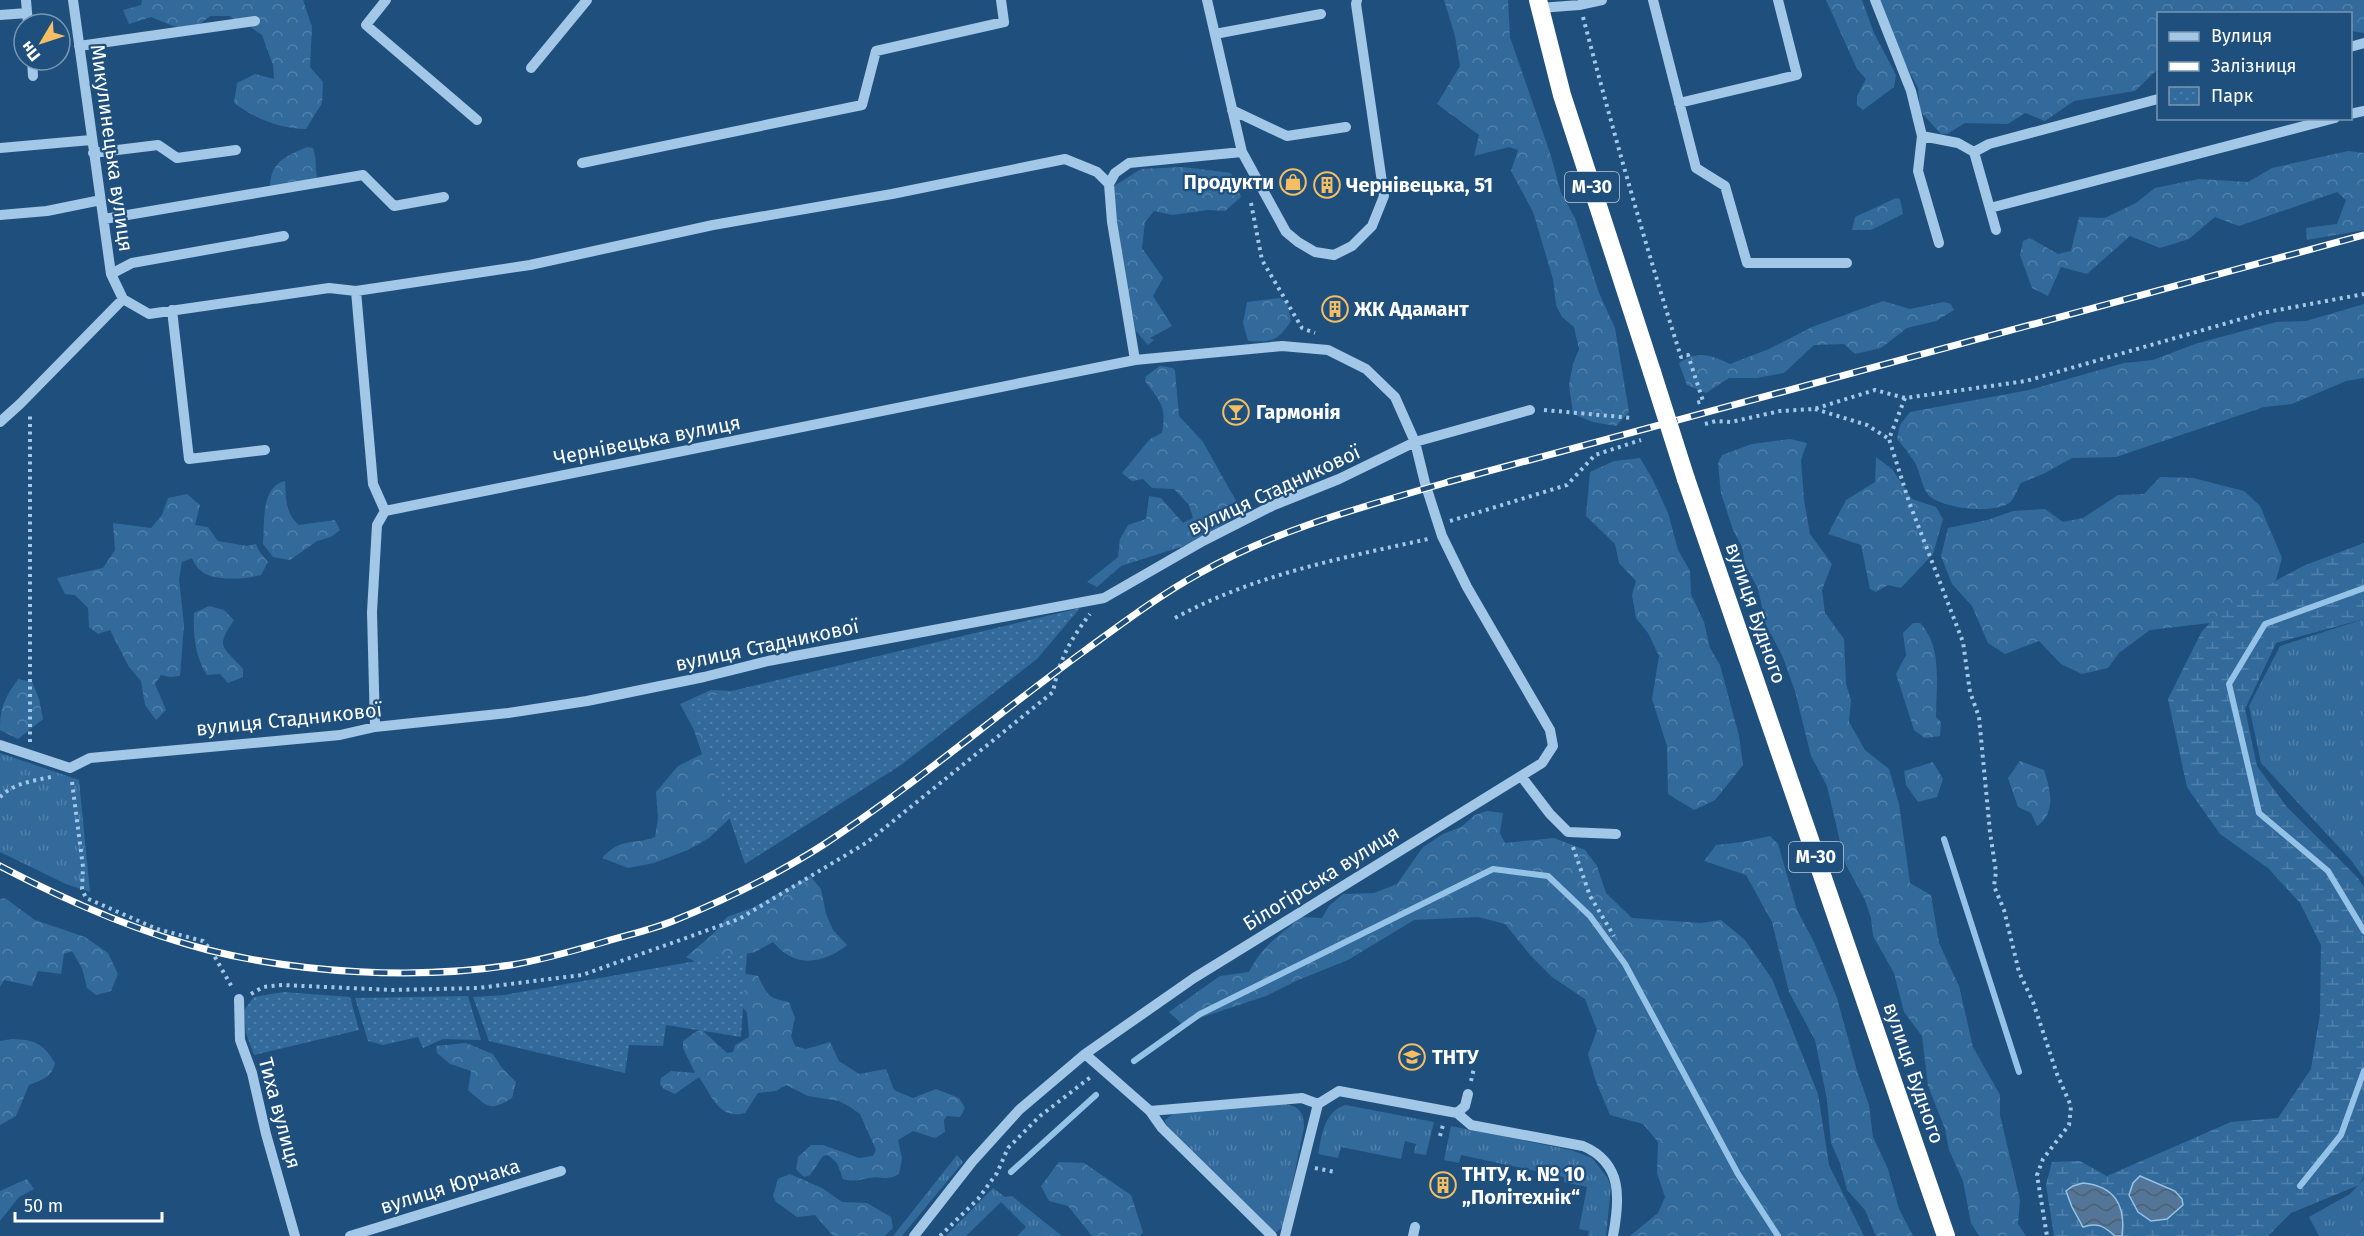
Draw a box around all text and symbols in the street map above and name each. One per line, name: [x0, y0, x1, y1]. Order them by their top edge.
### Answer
north arrow: [12, 12, 72, 72]
legend: [2157, 12, 2352, 120]
text: Вулиця: [2211, 25, 2272, 47]
text: Пн: [17, 37, 44, 65]
street label: Микулинецька вулиця: [86, 43, 138, 253]
text: Залізниця: [2211, 55, 2297, 77]
text: Парк: [2211, 85, 2254, 107]
shop icon: Продукти: [1278, 167, 1308, 197]
place label: Продукти: [1184, 170, 1274, 194]
building icon: Чернівецька, 51: [1312, 170, 1342, 200]
road number: М-30: [1565, 172, 1619, 202]
place label: Чернівецька, 51: [1346, 173, 1493, 197]
building icon: ЖК Адамант: [1320, 294, 1350, 324]
place label: ЖК Адамант: [1353, 297, 1469, 321]
bar icon: Гармонія: [1221, 397, 1251, 427]
place label: Гармонія: [1256, 400, 1341, 424]
street label: Чернівецька вулиця: [552, 410, 742, 470]
street label: вулиця Стадникової: [1184, 439, 1365, 540]
street label: вулиця Будного: [1721, 539, 1791, 687]
street label: вулиця Стадникової: [673, 614, 862, 676]
street label: вулиця Стадникової: [195, 697, 385, 741]
street label: Білогірська вулиця: [1239, 820, 1403, 936]
road number: М-30: [1789, 842, 1843, 872]
street label: вулиця Будного: [1879, 999, 1949, 1147]
school or university icon: ТНТУ: [1397, 1042, 1427, 1072]
place label: ТНТУ: [1432, 1045, 1479, 1069]
street label: Тиха вулиця: [254, 1055, 306, 1171]
street label: вулиця Юрчака: [377, 1153, 523, 1219]
place label: ТНТУ, к. № 10 „Політехнік“: [1462, 1162, 1585, 1209]
building icon: ТНТУ, к. № 10 „Політехнік“: [1428, 1170, 1458, 1200]
scale bar: [15, 1185, 162, 1223]
text: 50 m: [24, 1195, 63, 1217]

